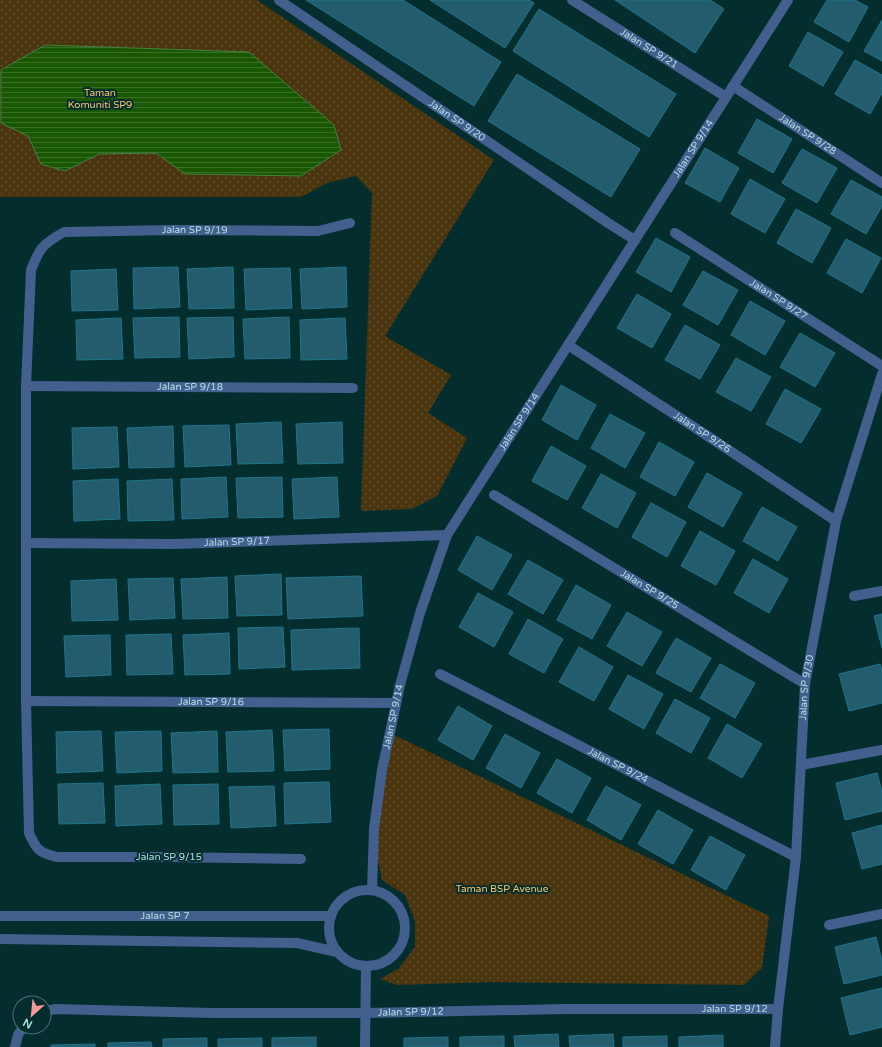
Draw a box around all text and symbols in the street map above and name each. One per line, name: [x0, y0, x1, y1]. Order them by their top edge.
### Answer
street label: Jalan SP 9/21: [618, 26, 680, 71]
park label: Taman Komuniti SP9: [68, 87, 132, 111]
street label: Jalan SP 9/20: [426, 97, 488, 144]
street label: Jalan SP 9/28: [777, 112, 838, 158]
street label: Jalan SP 9/14: [671, 118, 716, 180]
street label: Jalan SP 9/19: [162, 224, 228, 236]
street label: Jalan SP 9/27: [748, 277, 809, 322]
street label: Jalan SP 9/18: [157, 381, 223, 393]
street label: Jalan SP 9/14: [496, 391, 542, 453]
street label: Jalan SP 9/26: [671, 409, 733, 456]
street label: Jalan SP 9/17: [204, 535, 270, 549]
street label: Jalan SP 9/25: [618, 567, 681, 612]
street label: Jalan SP 9/30: [797, 654, 816, 721]
street label: Jalan SP 9/14: [381, 683, 406, 750]
street label: Jalan SP 9/16: [178, 696, 244, 708]
street label: Jalan SP 9/24: [586, 745, 650, 786]
street label: Jalan SP 9/15: [136, 851, 202, 863]
park label: Taman BSP Avenue: [456, 883, 549, 895]
street label: Jalan SP 7: [141, 910, 189, 922]
north arrow: [12, 995, 52, 1035]
street label: Jalan SP 9/12: [702, 1003, 768, 1015]
street label: Jalan SP 9/12: [378, 1005, 444, 1019]
text: N: [21, 1016, 35, 1031]

